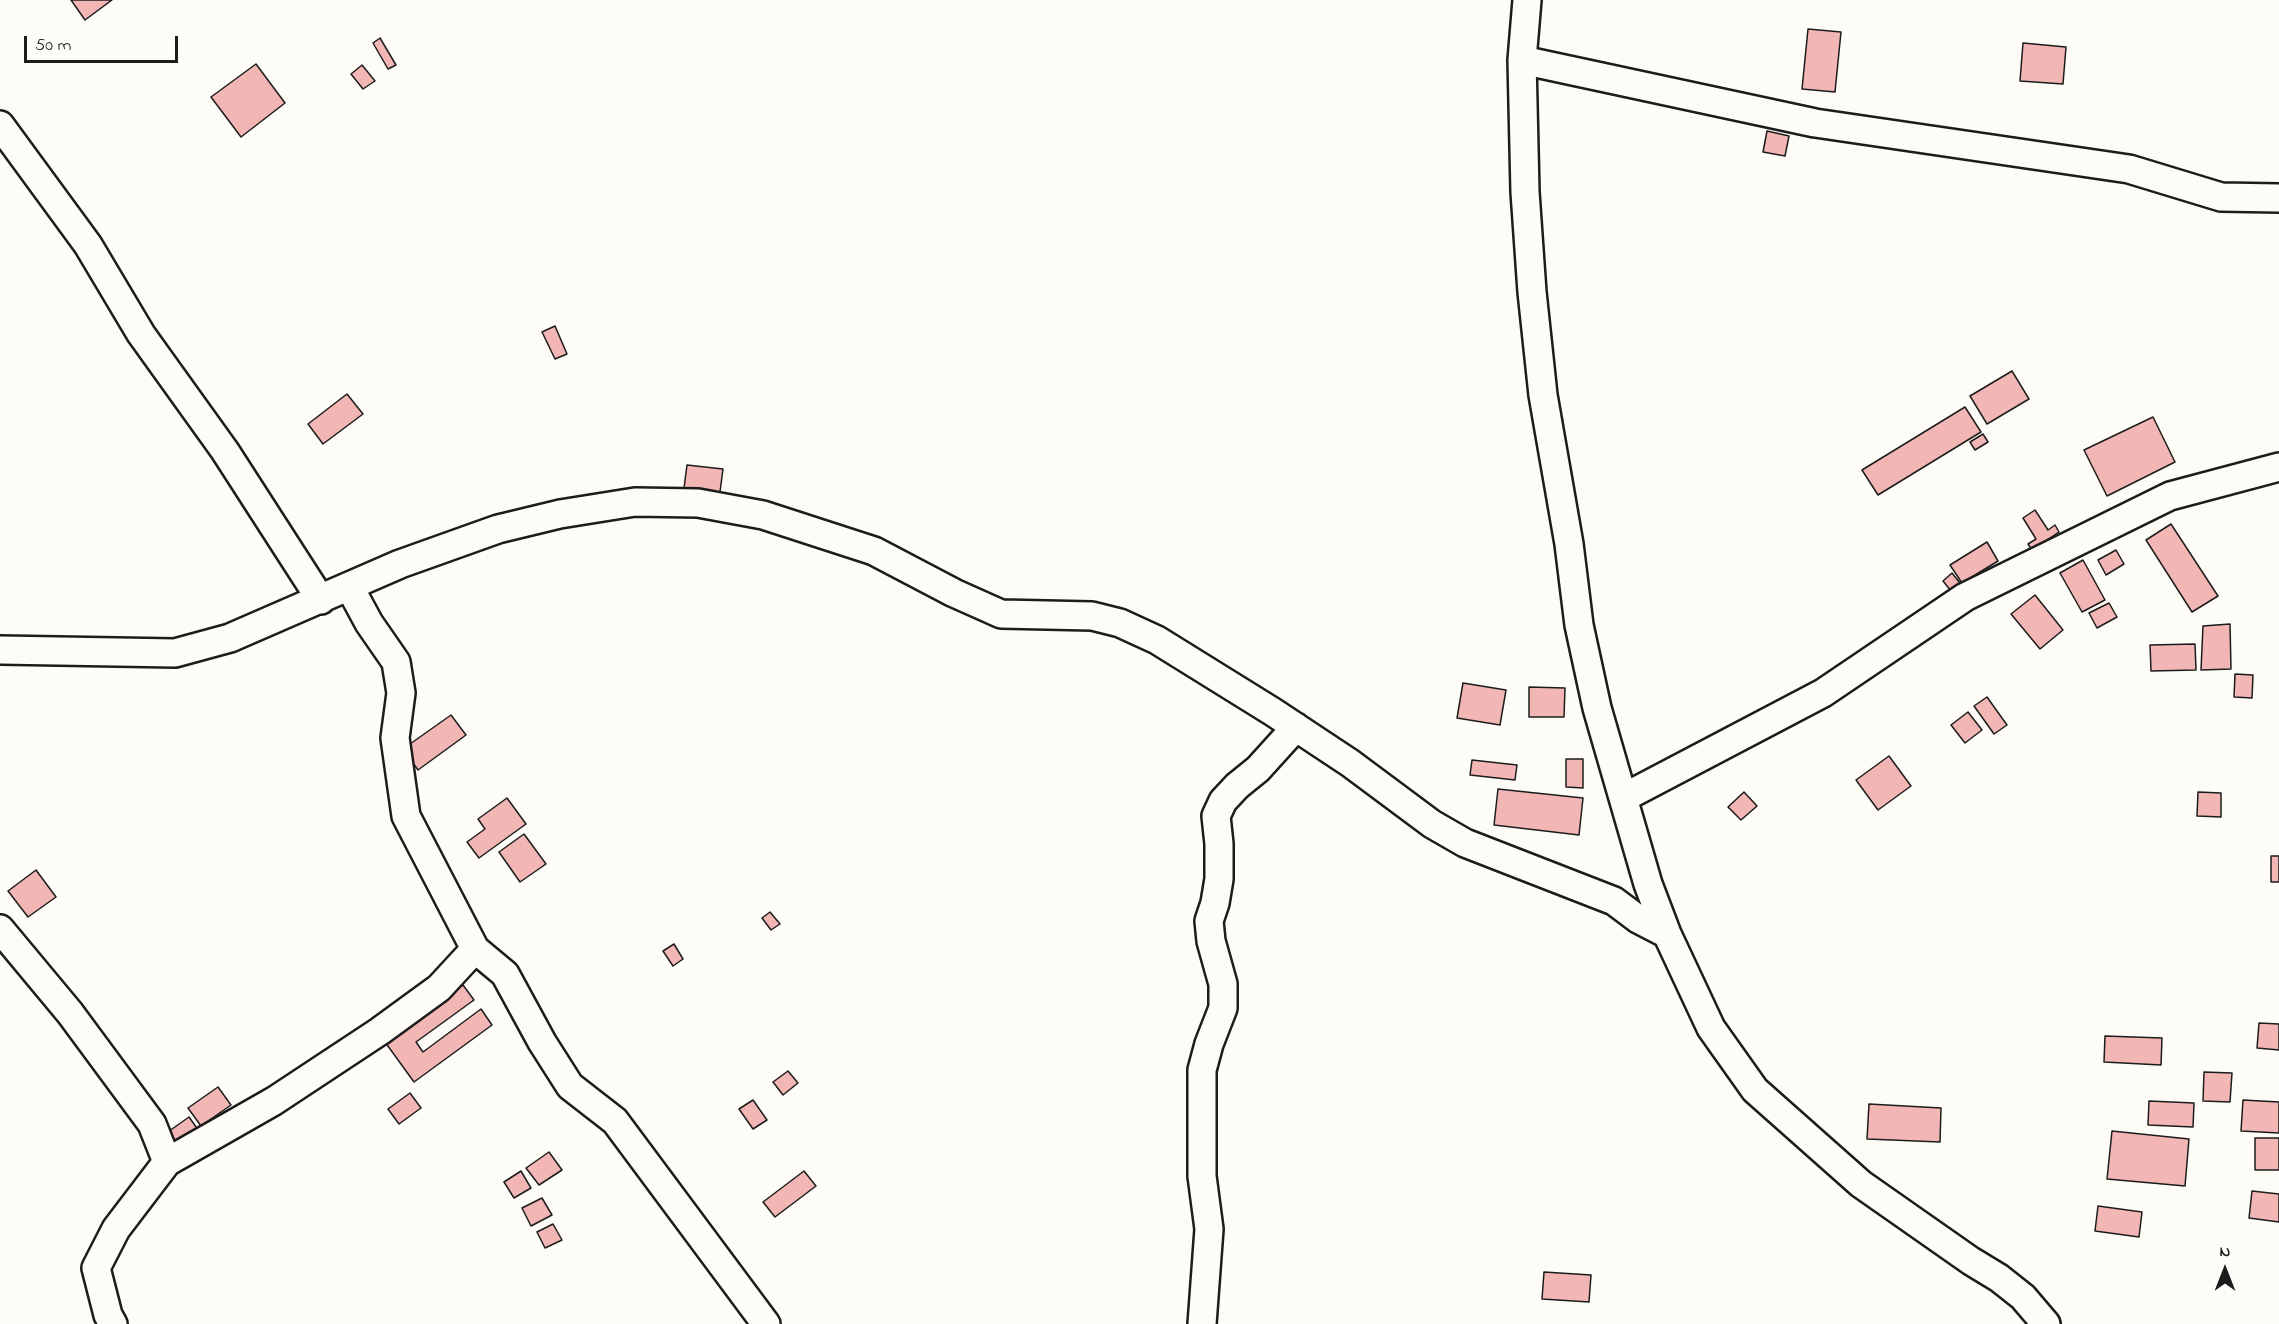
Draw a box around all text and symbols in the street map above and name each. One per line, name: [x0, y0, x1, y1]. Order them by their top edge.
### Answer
scale bar: [27, 24, 182, 62]
text: 50 m: [35, 33, 72, 59]
north arrow: [2195, 1240, 2255, 1300]
text: N: [2220, 1240, 2230, 1264]

